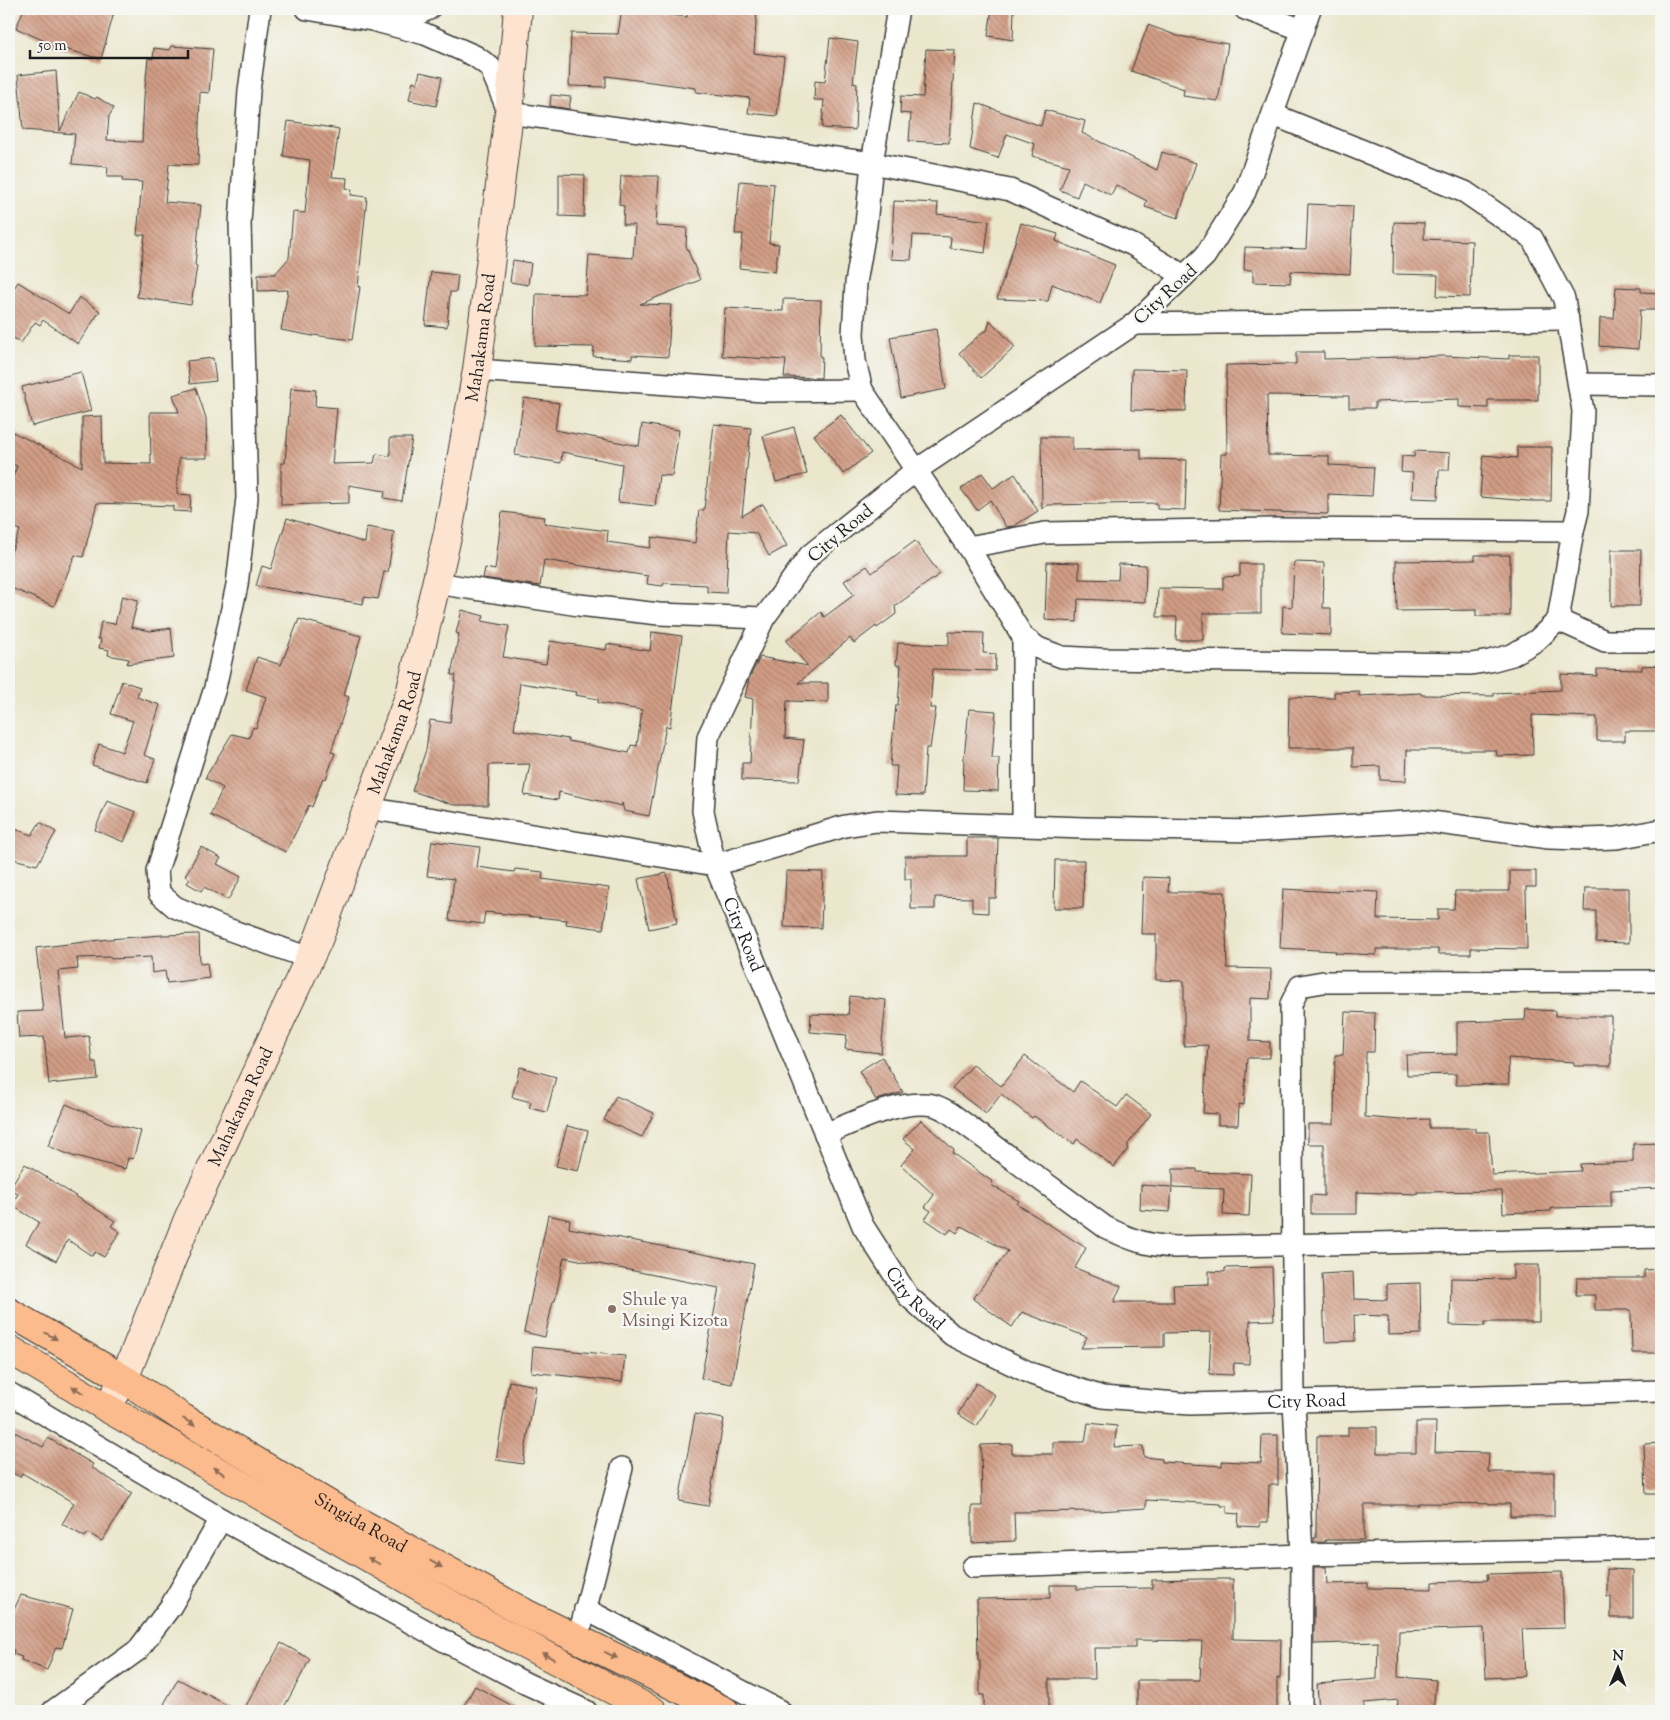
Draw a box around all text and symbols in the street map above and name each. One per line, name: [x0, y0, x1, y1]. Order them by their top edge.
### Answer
scale bar: [30, 28, 188, 60]
text: 50 m: [37, 36, 67, 57]
street label: City Road: [1129, 259, 1204, 332]
street label: Mahakama Road: [461, 272, 504, 404]
street label: City Road: [803, 499, 880, 570]
street label: Mahakama Road: [363, 669, 430, 799]
street label: City Road: [715, 894, 768, 976]
street label: Mahakama Road: [203, 1043, 281, 1172]
street label: City Road: [878, 1262, 950, 1338]
place label: Shule ya Msingi Kizota: [622, 1288, 728, 1335]
marker: Shule ya Msingi Kizota: [606, 1303, 618, 1315]
one-way arrow: [44, 1332, 57, 1341]
one-way arrow: [71, 1386, 84, 1395]
street label: City Road: [1267, 1389, 1346, 1417]
one-way arrow: [183, 1417, 196, 1426]
one-way arrow: [212, 1467, 225, 1476]
street label: Singida Road: [308, 1487, 411, 1561]
one-way arrow: [368, 1557, 381, 1566]
one-way arrow: [429, 1560, 443, 1568]
north arrow: [1592, 1642, 1642, 1692]
text: N: [1612, 1647, 1624, 1667]
one-way arrow: [604, 1651, 618, 1659]
one-way arrow: [541, 1652, 555, 1660]

